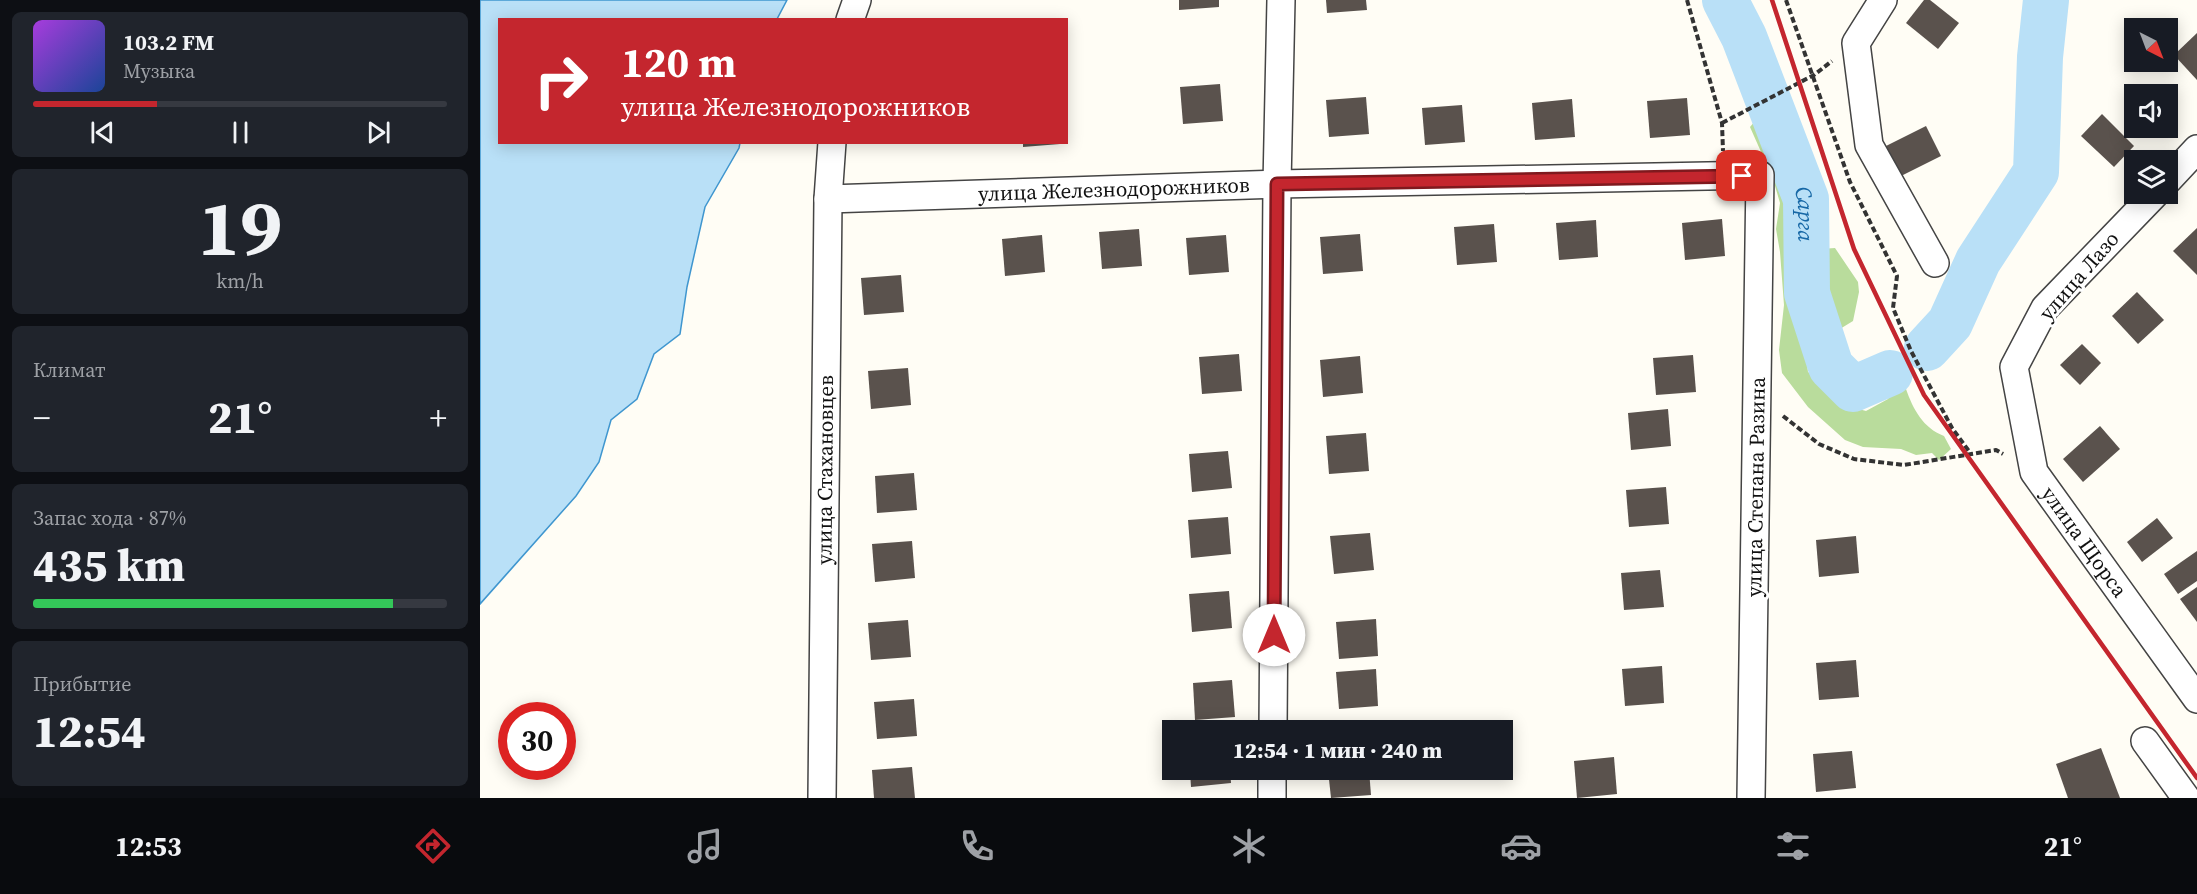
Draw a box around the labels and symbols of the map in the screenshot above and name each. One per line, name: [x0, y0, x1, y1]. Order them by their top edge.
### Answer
north arrow: [2124, 18, 2178, 72]
pin: [1716, 150, 1767, 201]
street label: улица Железнодорожников: [978, 170, 1250, 208]
water label: Сарга: [1787, 182, 1821, 242]
street label: улица Лазо: [2032, 225, 2125, 326]
street label: улица Стахановцев: [809, 375, 840, 565]
street label: улица Степана Разина: [1739, 376, 1772, 597]
street label: улица Щорса: [2035, 480, 2135, 603]
position arrow: [1242, 603, 1306, 667]
speed limit sign: 30: [498, 702, 576, 780]

